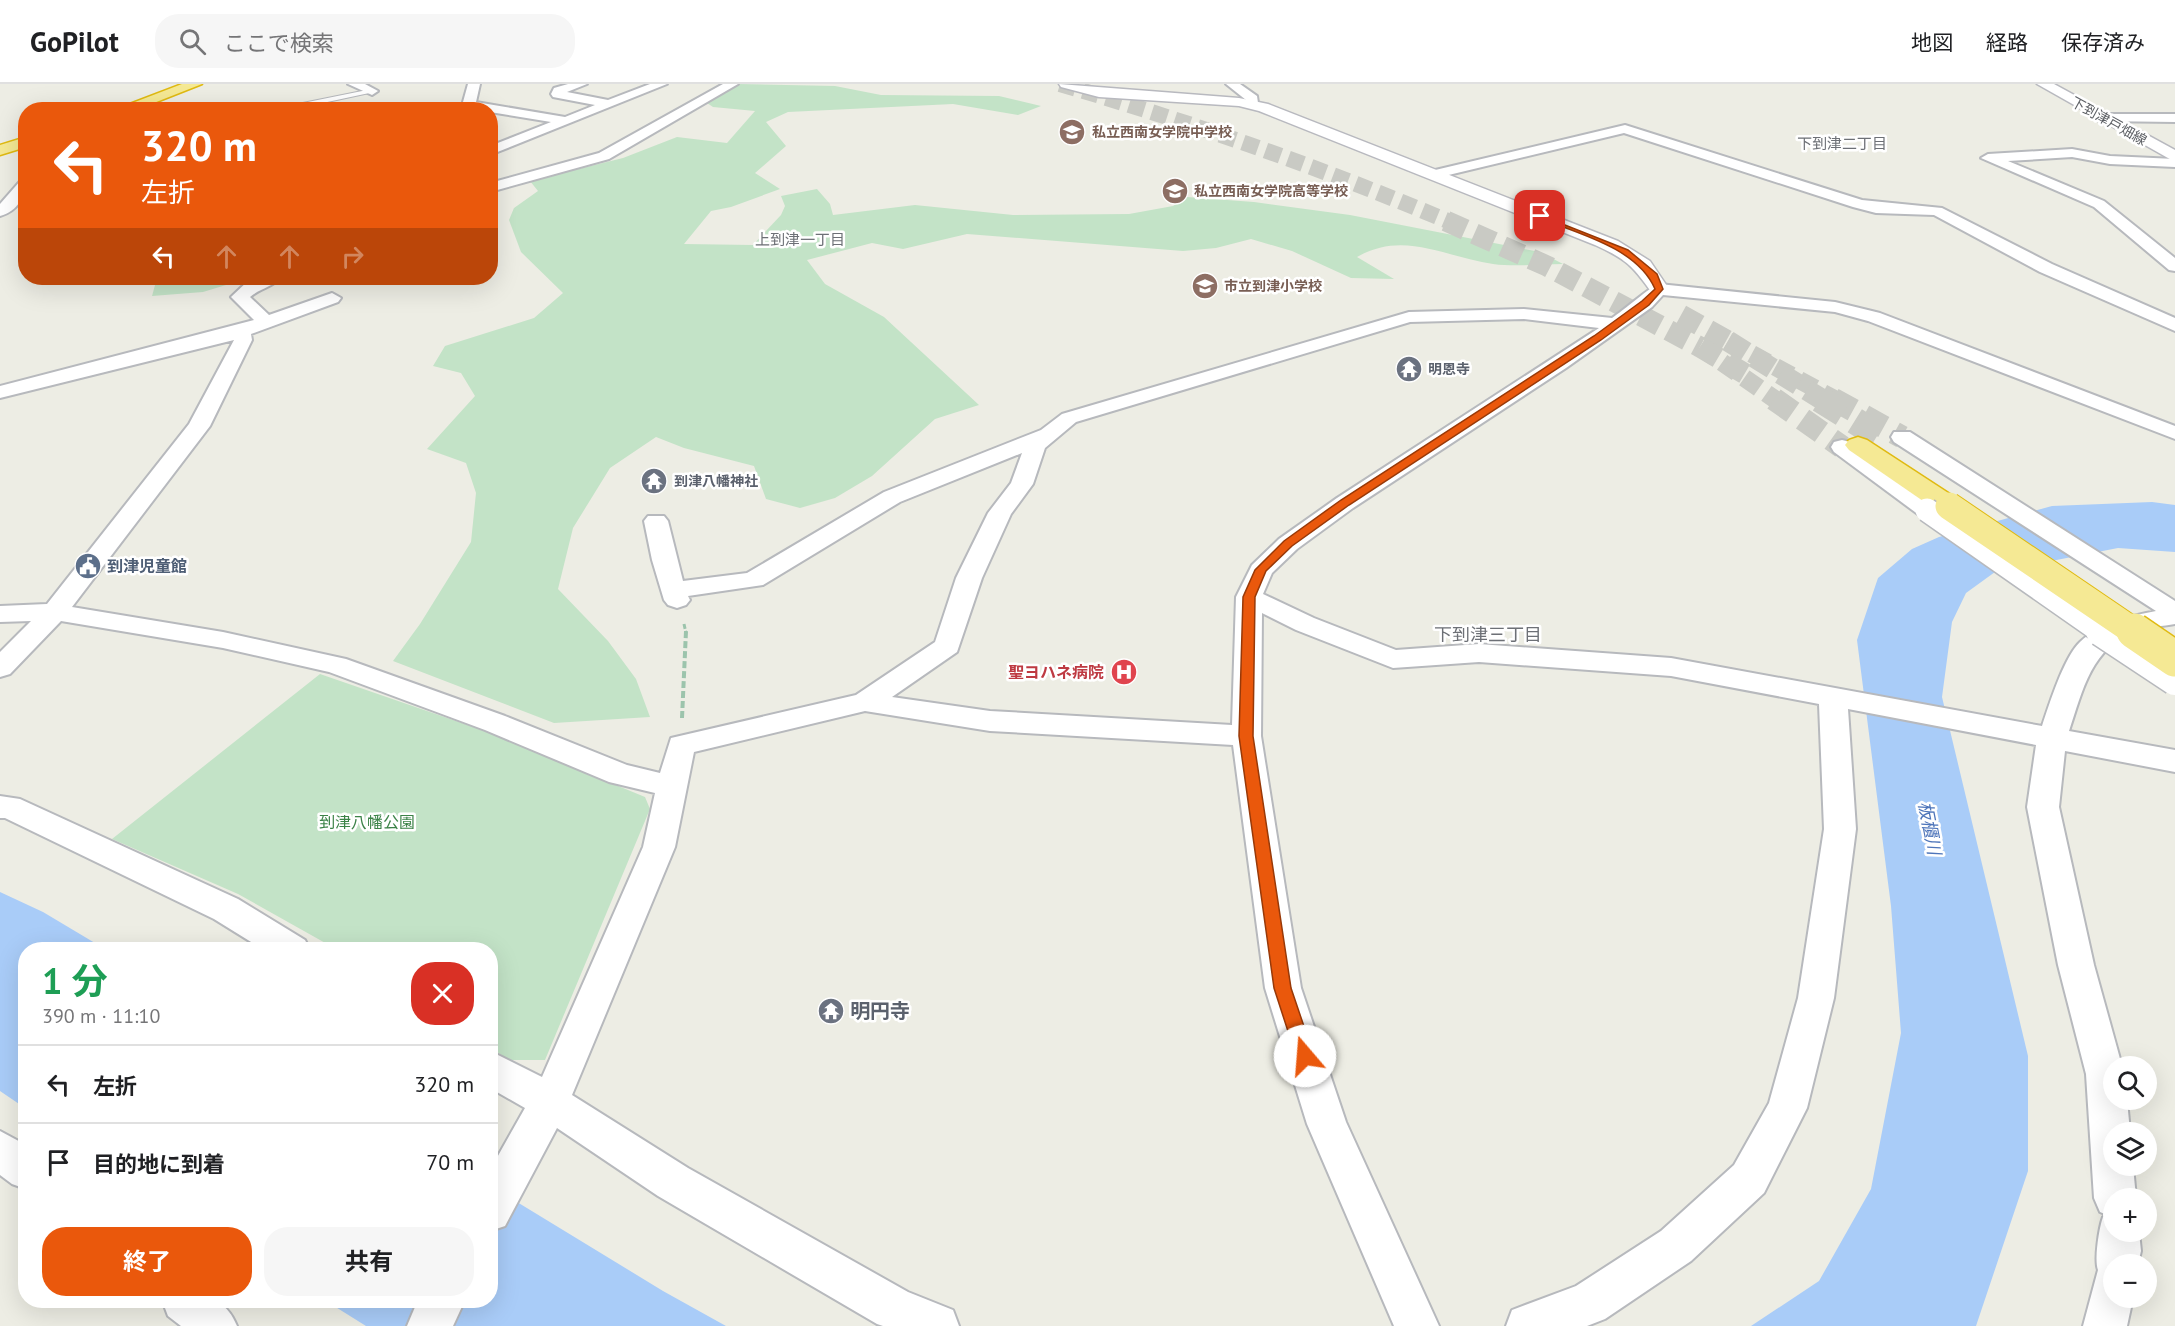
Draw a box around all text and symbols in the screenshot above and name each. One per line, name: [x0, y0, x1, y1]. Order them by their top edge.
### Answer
search box: [155, 14, 575, 68]
text: GoPilot: [30, 23, 119, 60]
icon: search: [176, 25, 209, 58]
text: ここで検索: [224, 29, 334, 57]
text: 地図: [1911, 29, 1953, 56]
text: 経路: [1986, 29, 2028, 56]
text: 保存済み: [2061, 29, 2145, 56]
street label: 下到津戸畑線: [2068, 93, 2150, 149]
school or university icon: 私立西南女学院中学校: [1057, 117, 1087, 147]
text: 320 m: [141, 118, 257, 173]
place label: 私立西南女学院中学校: [1092, 123, 1232, 141]
icon: left: [42, 126, 120, 204]
district label: 下到津二丁目: [1797, 134, 1887, 153]
text: 左折: [141, 175, 195, 209]
school or university icon: 私立西南女学院高等学校: [1160, 176, 1190, 206]
place label: 私立西南女学院高等学校: [1194, 182, 1348, 200]
pin: [1514, 190, 1565, 241]
icon: arrive: [1523, 199, 1556, 232]
district label: 上到津一丁目: [755, 230, 845, 249]
icon: left: [147, 240, 180, 273]
icon: ahead: [210, 240, 243, 273]
icon: ahead: [273, 240, 306, 273]
icon: right: [336, 240, 369, 273]
school or university icon: 市立到津小学校: [1190, 271, 1220, 301]
place label: 市立到津小学校: [1224, 277, 1322, 295]
temple icon: 明恩寺: [1394, 354, 1424, 384]
place label: 明恩寺: [1428, 360, 1470, 378]
temple icon: 到津八幡神社: [639, 466, 669, 496]
place label: 到津八幡神社: [674, 472, 758, 490]
public building icon: 到津児童館: [73, 551, 103, 581]
place label: 到津児童館: [107, 556, 187, 576]
district label: 下到津三丁目: [1434, 623, 1542, 646]
hospital icon: 聖ヨハネ病院: [1109, 657, 1139, 687]
place label: 聖ヨハネ病院: [1008, 662, 1104, 682]
water label: 板櫃川: [1914, 799, 1947, 859]
park label: 到津八幡公園: [319, 812, 415, 832]
text: 1 分: [42, 957, 108, 1004]
button: close: [411, 962, 474, 1025]
temple icon: 明円寺: [816, 996, 846, 1026]
place label: 明円寺: [850, 998, 910, 1024]
text: 390 m · 11:10: [42, 1003, 160, 1029]
position arrow: [1273, 1024, 1337, 1088]
map controls: [2103, 1056, 2157, 1308]
button: search: [2103, 1056, 2157, 1110]
icon: left: [42, 1068, 75, 1101]
text: 320 m: [414, 1070, 474, 1098]
text: 左折: [93, 1072, 137, 1100]
button: layers: [2103, 1122, 2157, 1176]
icon: arrive: [42, 1146, 75, 1179]
text: 70 m: [426, 1148, 474, 1176]
text: 目的地に到着: [93, 1150, 225, 1178]
button: +: [2103, 1188, 2157, 1242]
button: 終了: [42, 1227, 252, 1296]
button: 共有: [264, 1227, 474, 1296]
button: −: [2103, 1254, 2157, 1308]

